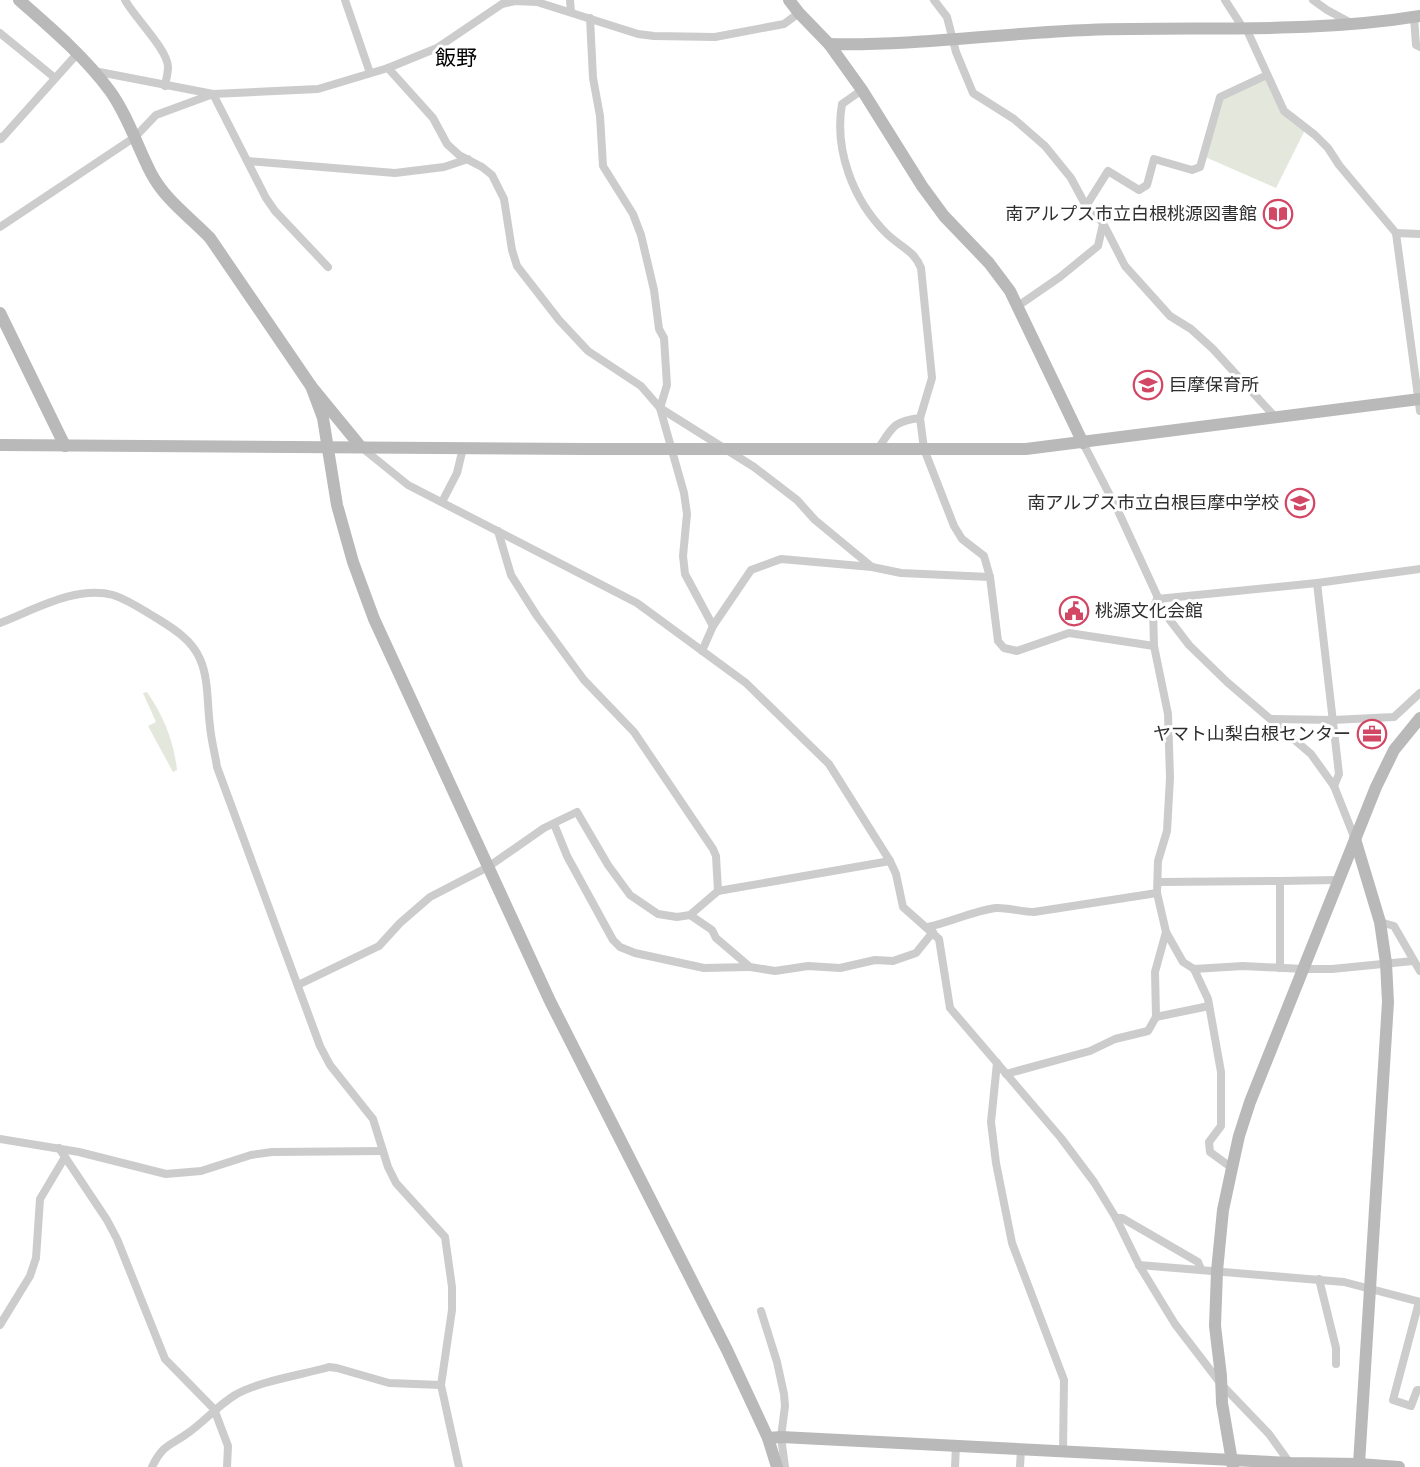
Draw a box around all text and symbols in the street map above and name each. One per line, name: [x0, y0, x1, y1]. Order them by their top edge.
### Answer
district label: 飯野: [435, 45, 477, 69]
library icon: 南アルプス市立白根桃源図書館: [1262, 198, 1294, 230]
place label: 南アルプス市立白根桃源図書館: [1005, 203, 1257, 224]
school or university icon: 巨摩保育所: [1132, 369, 1164, 401]
place label: 巨摩保育所: [1169, 374, 1259, 395]
school or university icon: 南アルプス市立白根巨摩中学校: [1284, 487, 1316, 519]
place label: 南アルプス市立白根巨摩中学校: [1027, 492, 1279, 513]
public building icon: 桃源文化会館: [1058, 595, 1090, 627]
place label: 桃源文化会館: [1095, 600, 1203, 621]
office icon: ヤマト山梨白根センター: [1356, 718, 1388, 750]
place label: ヤマト山梨白根センター: [1153, 723, 1351, 744]

